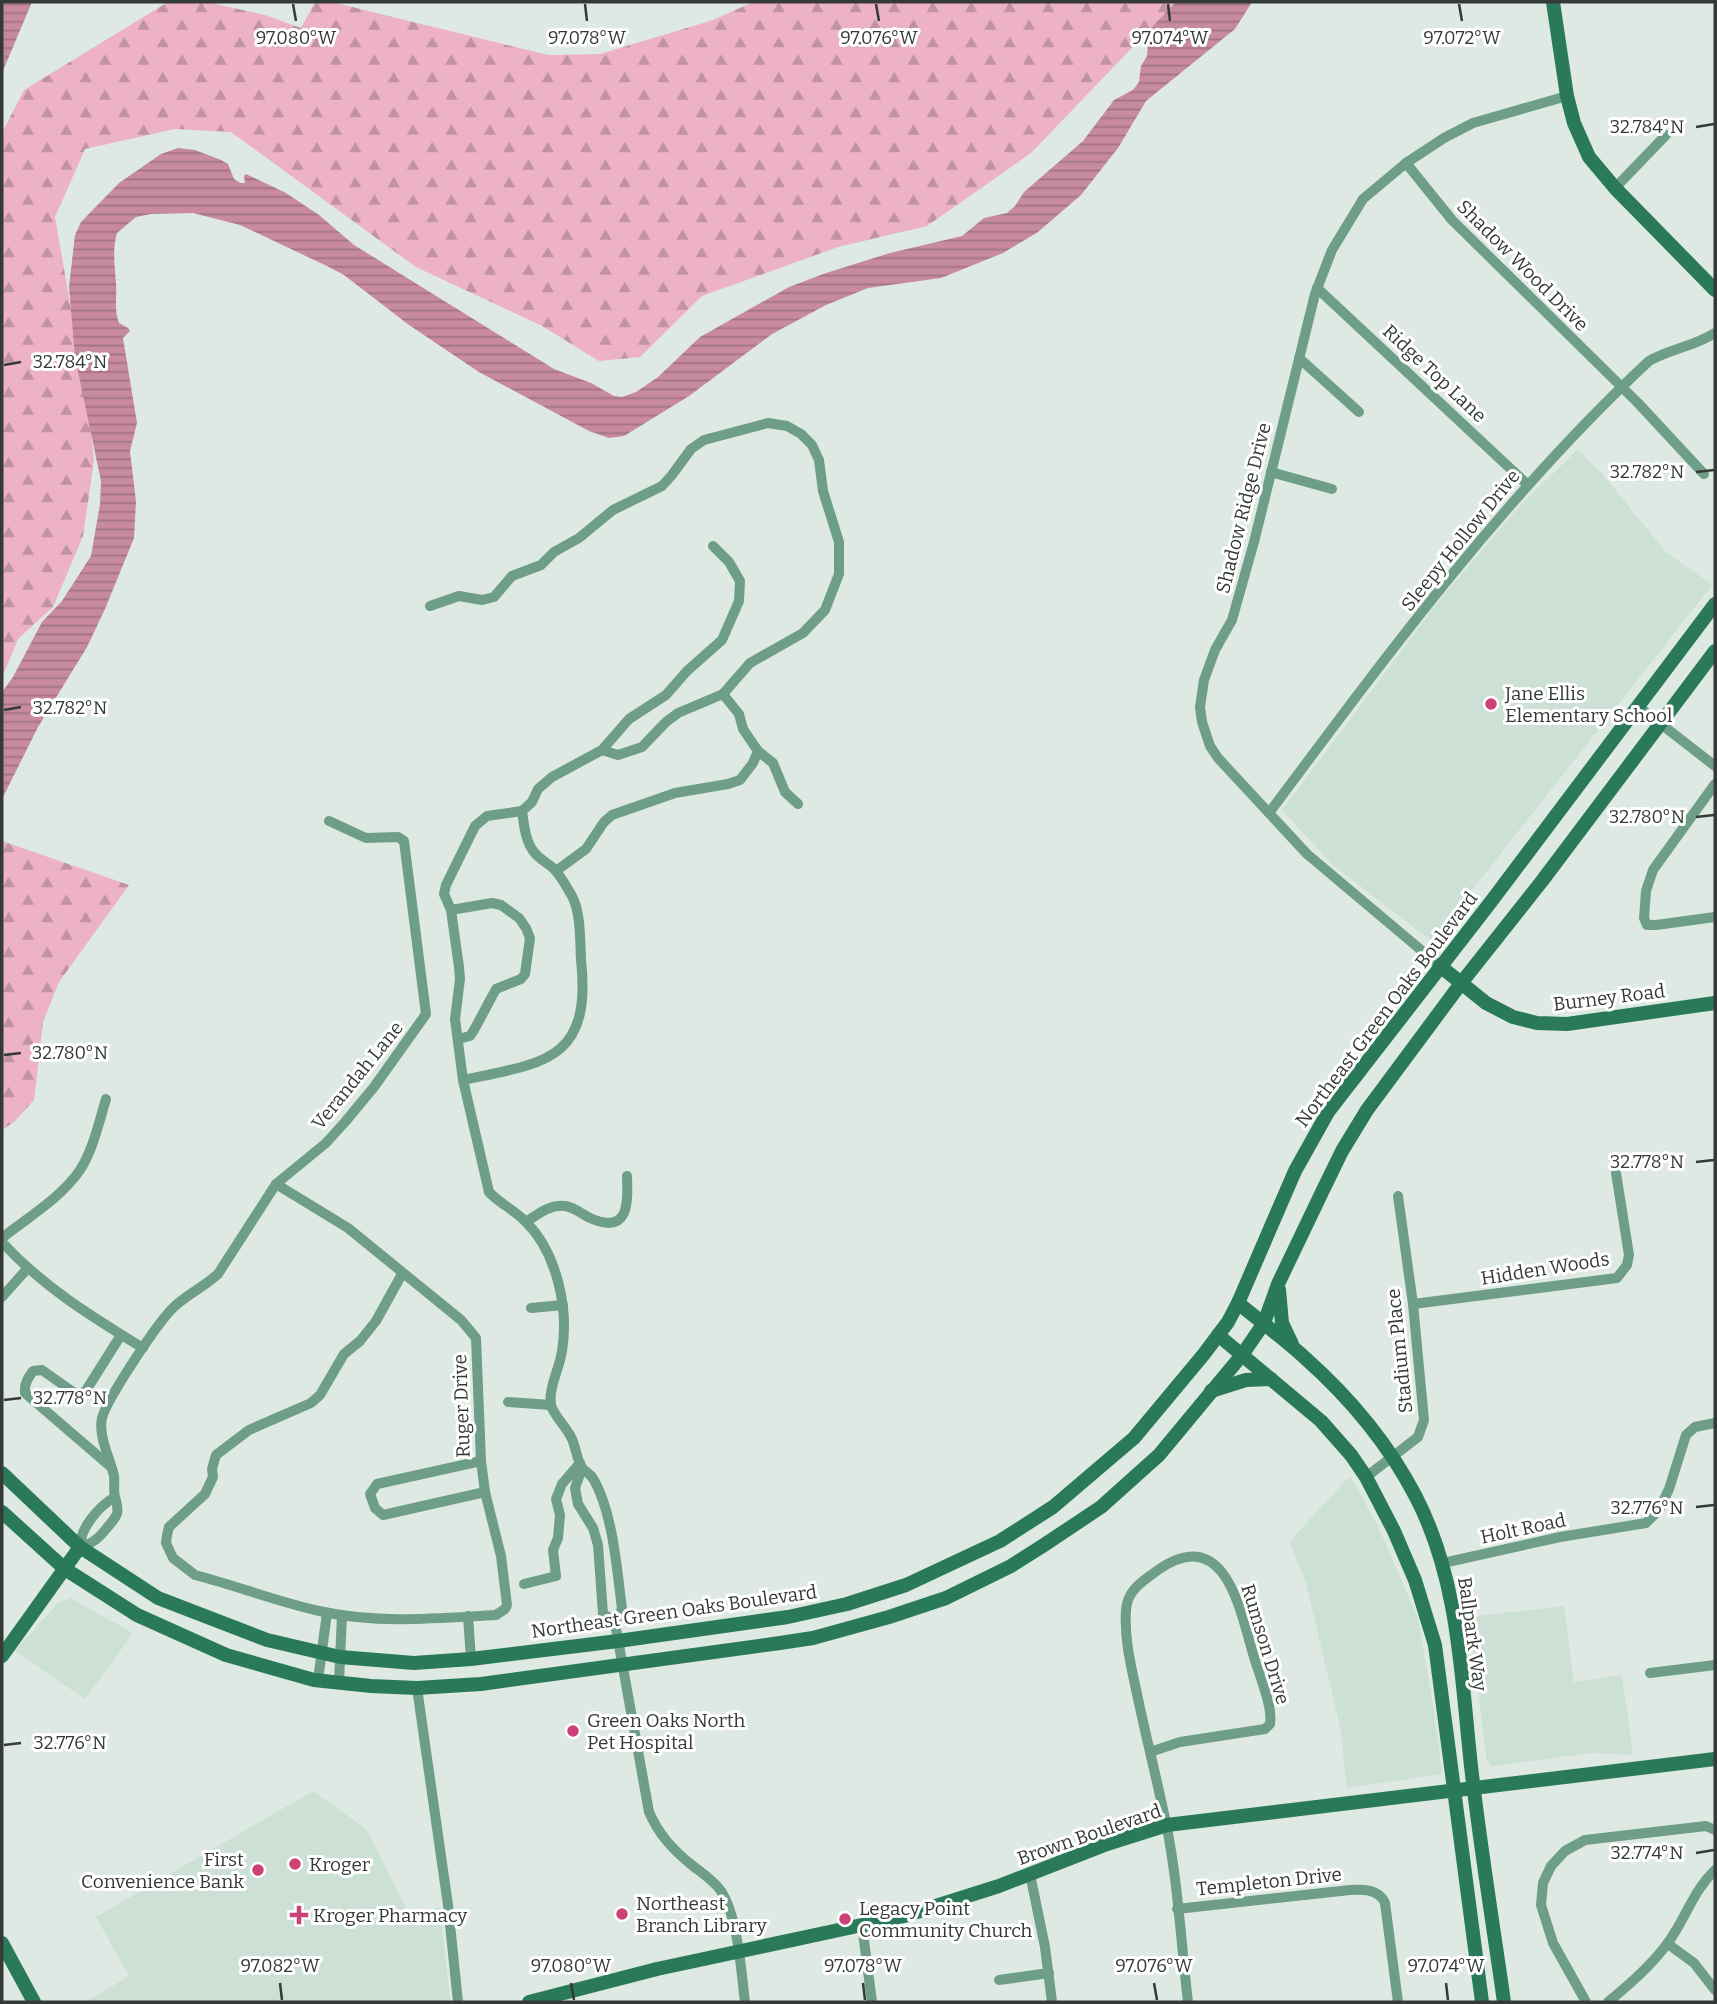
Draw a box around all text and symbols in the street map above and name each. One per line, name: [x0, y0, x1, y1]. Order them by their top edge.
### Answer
text: 97.080°W: [256, 27, 337, 49]
text: 97.078°W: [548, 27, 627, 49]
text: 97.076°W: [840, 27, 918, 49]
text: 97.074°W: [1131, 27, 1209, 49]
text: 97.072°W: [1423, 27, 1501, 49]
text: 32.784°N: [1610, 116, 1684, 138]
street label: Shadow Wood Drive: [1452, 195, 1593, 336]
street label: Ridge Top Lane: [1378, 320, 1491, 427]
text: 32.784°N: [33, 351, 107, 373]
street label: Shadow Ridge Drive: [1211, 420, 1276, 596]
text: 32.782°N: [1610, 461, 1684, 483]
street label: Sleepy Hollow Drive: [1396, 465, 1525, 616]
place label: Jane Ellis Elementary School: [1504, 682, 1672, 727]
marker: Jane Ellis Elementary School: [1483, 696, 1499, 712]
text: 32.782°N: [33, 697, 107, 719]
text: 32.780°N: [1609, 806, 1685, 828]
street label: Northeast Green Oaks Boulevard: [1290, 887, 1482, 1131]
street label: Burney Road: [1552, 979, 1666, 1016]
street label: Verandah Lane: [307, 1017, 408, 1134]
text: 32.780°N: [32, 1042, 108, 1064]
text: 32.778°N: [1610, 1151, 1684, 1173]
street label: Hidden Woods: [1479, 1247, 1611, 1290]
street label: Stadium Place: [1382, 1287, 1417, 1414]
street label: Ruger Drive: [448, 1354, 475, 1458]
text: 32.778°N: [33, 1387, 107, 1409]
text: 32.776°N: [1610, 1497, 1684, 1519]
street label: Holt Road: [1478, 1508, 1568, 1549]
street label: Ballpark Way: [1453, 1575, 1492, 1694]
street label: Northeast Green Oaks Boulevard: [530, 1580, 818, 1643]
street label: Rumson Drive: [1236, 1581, 1295, 1707]
place label: Green Oaks North Pet Hospital: [587, 1709, 746, 1754]
marker: Green Oaks North Pet Hospital: [565, 1723, 581, 1739]
text: 32.776°N: [33, 1732, 107, 1754]
street label: Brown Boulevard: [1014, 1799, 1164, 1870]
text: 32.774°N: [1611, 1842, 1683, 1864]
place label: First Convenience Bank: [81, 1848, 244, 1893]
place label: Kroger: [309, 1853, 371, 1876]
marker: Kroger: [287, 1856, 303, 1872]
marker: First Convenience Bank: [250, 1862, 266, 1878]
street label: Templeton Drive: [1195, 1862, 1343, 1901]
place label: Northeast Branch Library: [636, 1892, 768, 1937]
place label: Legacy Point Community Church: [859, 1897, 1033, 1942]
place label: Kroger Pharmacy: [313, 1904, 468, 1927]
marker: Northeast Branch Library: [614, 1906, 630, 1922]
marker: Kroger Pharmacy: [291, 1907, 307, 1923]
marker: Legacy Point Community Church: [837, 1911, 853, 1927]
text: 97.082°W: [240, 1955, 320, 1977]
text: 97.080°W: [531, 1955, 612, 1977]
text: 97.078°W: [824, 1955, 903, 1977]
text: 97.076°W: [1115, 1955, 1193, 1977]
text: 97.074°W: [1407, 1955, 1485, 1977]

